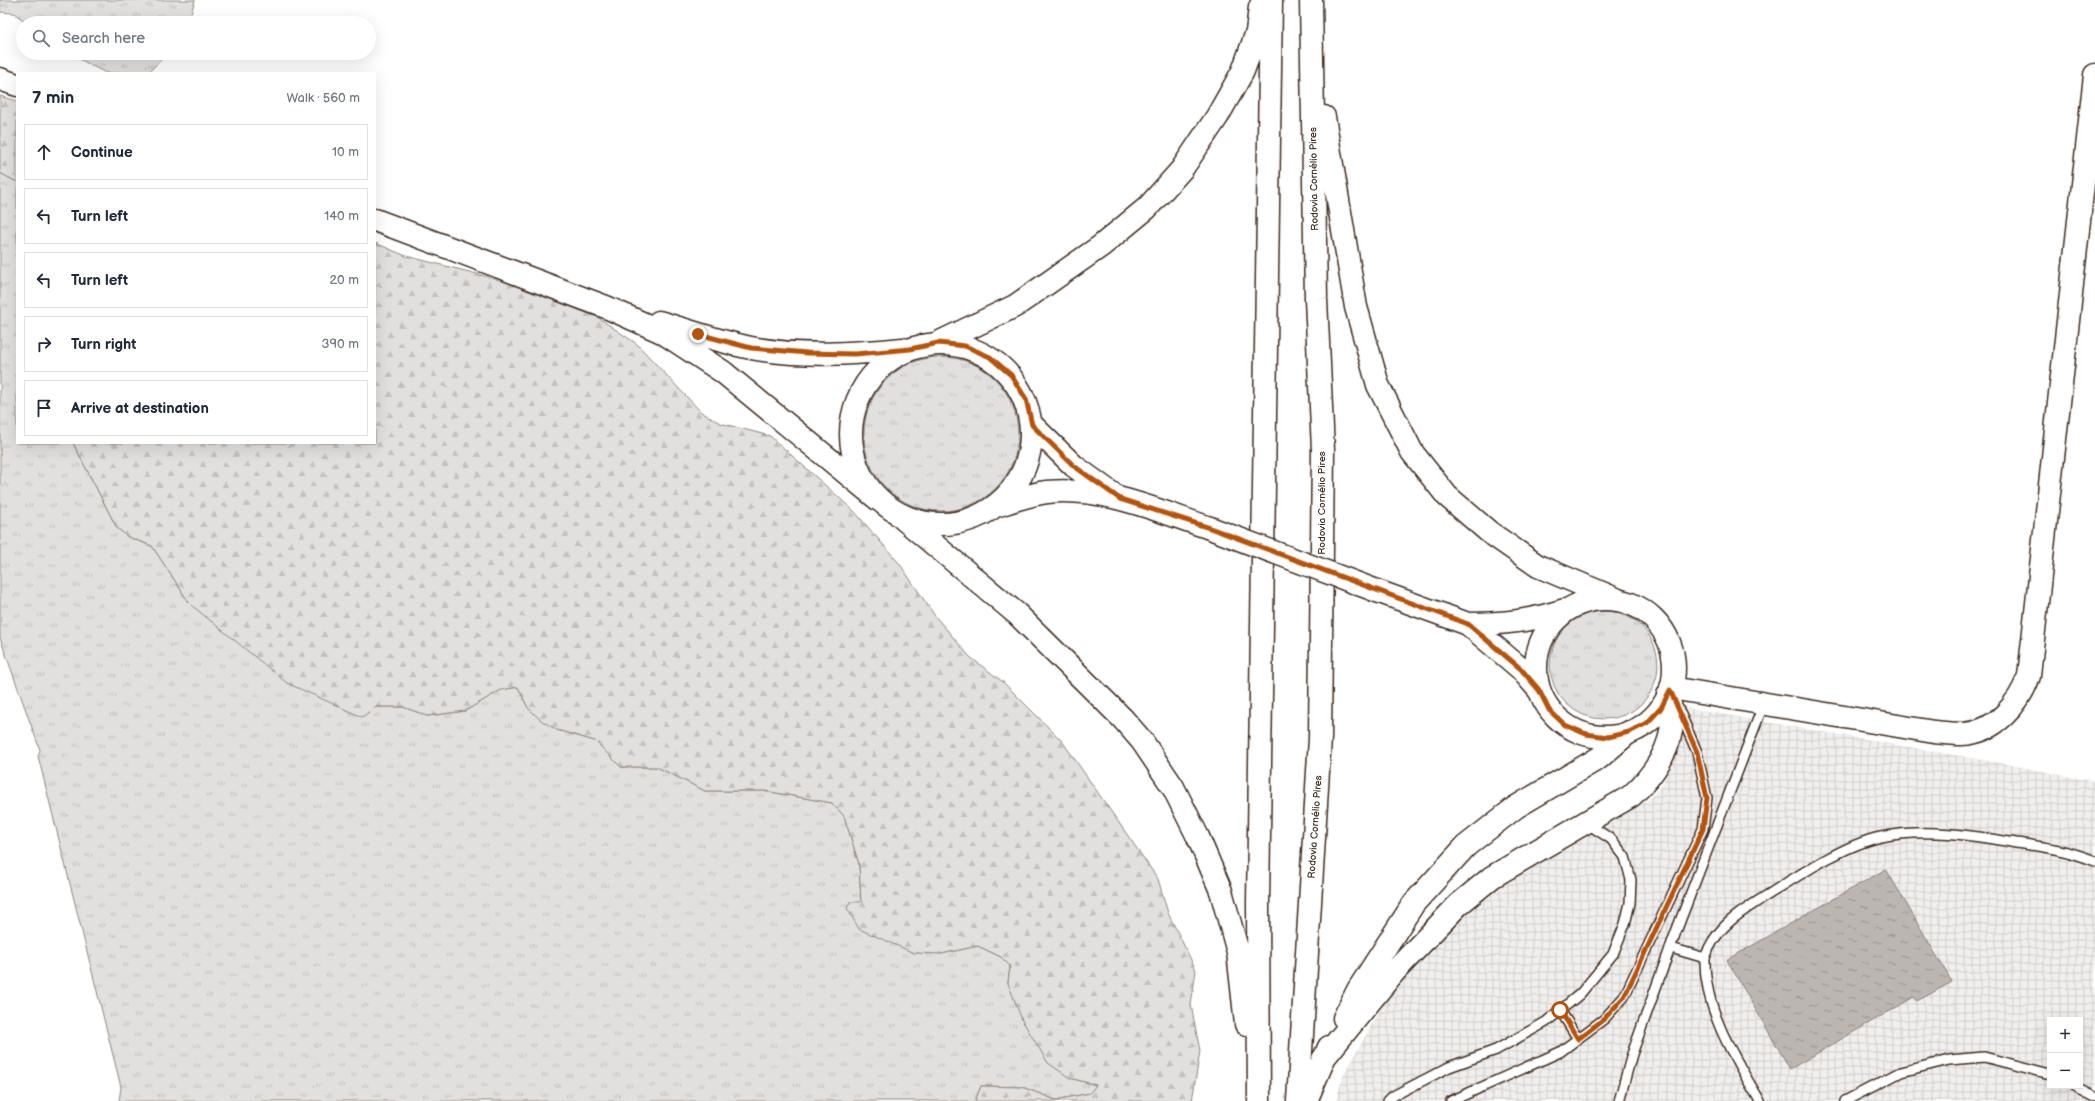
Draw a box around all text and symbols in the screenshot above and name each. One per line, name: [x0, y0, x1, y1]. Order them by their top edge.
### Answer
search box: [16, 16, 376, 60]
icon: search: [30, 27, 52, 49]
text: Search here: [62, 29, 145, 48]
text: 7 min: [32, 88, 74, 108]
text: Walk · 560 m: [286, 90, 360, 106]
street label: Rodovia Cornélio Pires: [1307, 127, 1321, 231]
icon: ahead: [33, 141, 55, 163]
text: Continue: [71, 143, 133, 162]
text: 10 m: [332, 144, 359, 160]
icon: left: [33, 205, 55, 227]
text: Turn left: [71, 207, 128, 226]
text: 140 m: [324, 208, 359, 224]
icon: left: [33, 269, 55, 291]
text: Turn left: [71, 271, 128, 290]
text: 20 m: [329, 272, 359, 288]
route end: [689, 325, 707, 343]
icon: right: [33, 333, 55, 355]
text: Turn right: [71, 335, 136, 354]
text: 390 m: [322, 336, 359, 352]
icon: arrive: [33, 397, 55, 419]
text: Arrive at destination: [71, 399, 209, 418]
street label: Rodovia Cornélio Pires: [1316, 451, 1328, 555]
street label: Rodovia Cornélio Pires: [1305, 775, 1325, 879]
route start: [1551, 1001, 1569, 1019]
map controls: [2047, 1017, 2083, 1089]
button: +: [2047, 1017, 2083, 1053]
button: −: [2047, 1053, 2083, 1089]

